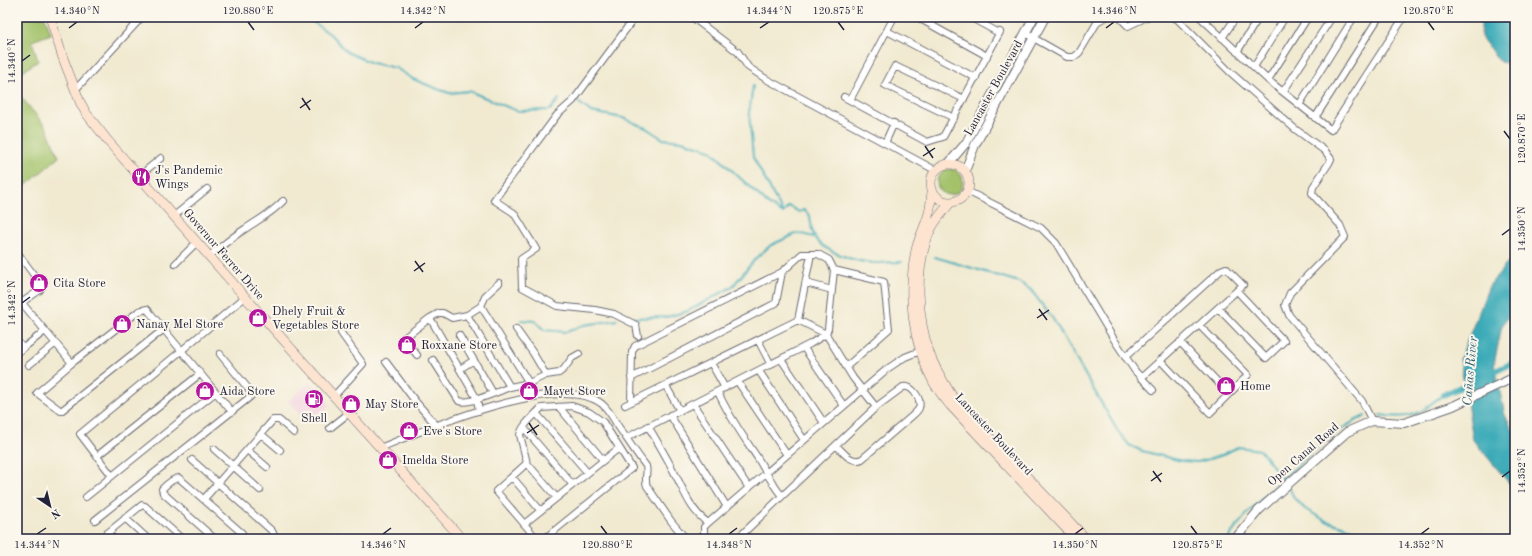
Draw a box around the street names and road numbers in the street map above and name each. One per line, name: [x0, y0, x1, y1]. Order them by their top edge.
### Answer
street label: Lancaster Boulevard: [963, 39, 1025, 138]
street label: Governor Ferrer Drive: [181, 207, 266, 303]
street label: Lancaster Boulevard: [952, 391, 1034, 478]
street label: Open Canal Road: [1266, 421, 1341, 489]

